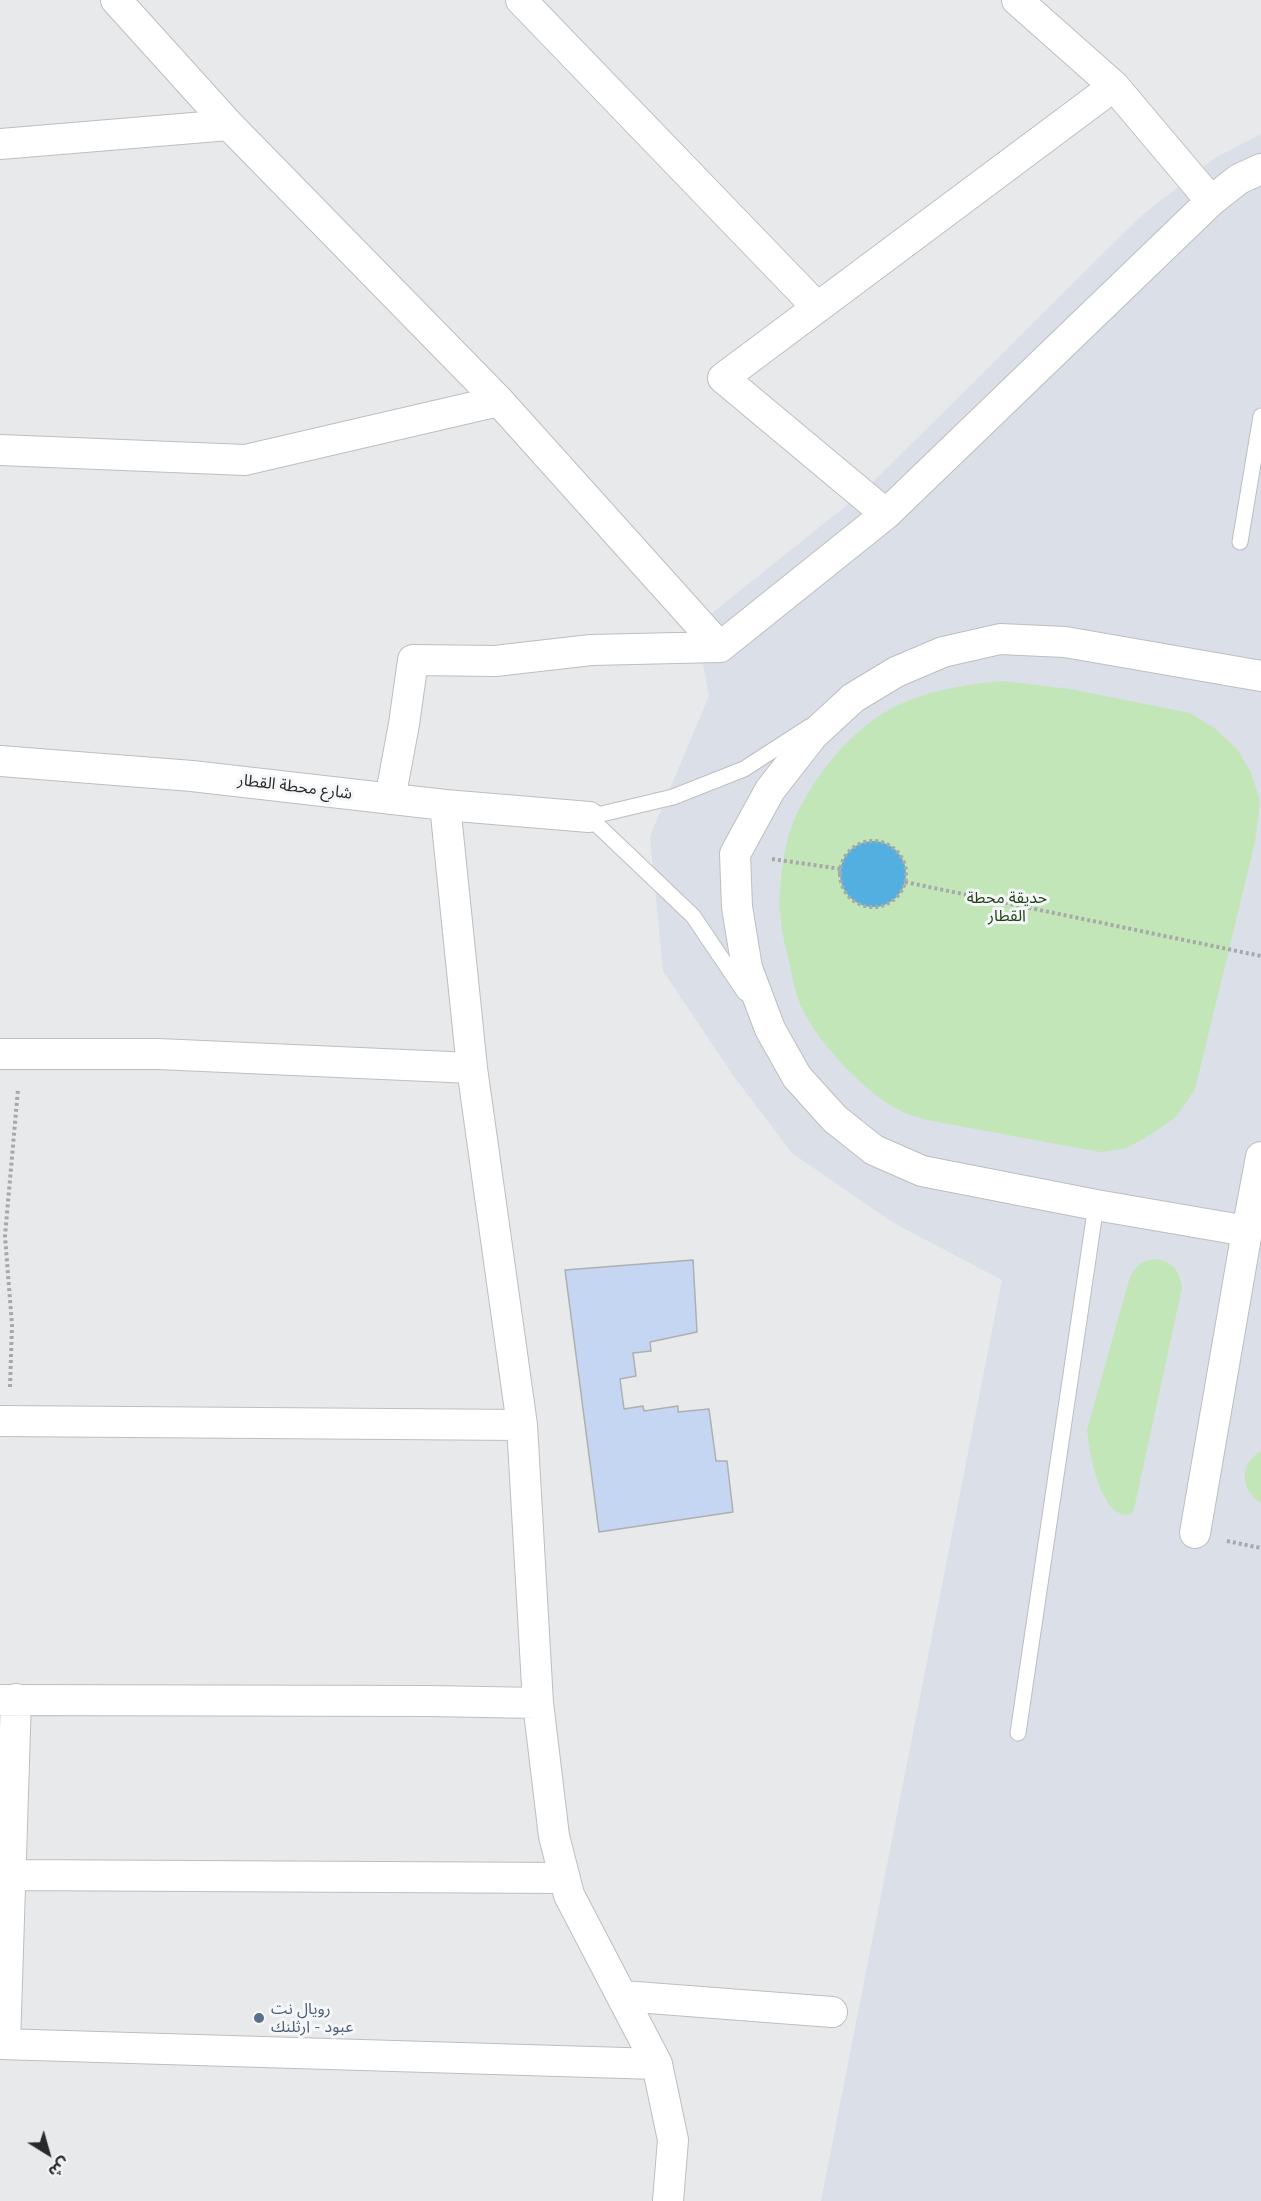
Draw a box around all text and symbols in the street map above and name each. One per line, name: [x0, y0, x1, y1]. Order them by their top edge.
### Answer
street label: شارع محطة القطار: [237, 770, 353, 804]
park label: حديقة محطة القطار: [967, 888, 1047, 926]
place label: رويال نت عبود - ارثلنك: [271, 1999, 353, 2037]
marker: رويال نت عبود - ارثلنك: [252, 2011, 266, 2025]
north arrow: [18, 2123, 78, 2183]
text: ش: [45, 2154, 74, 2182]

